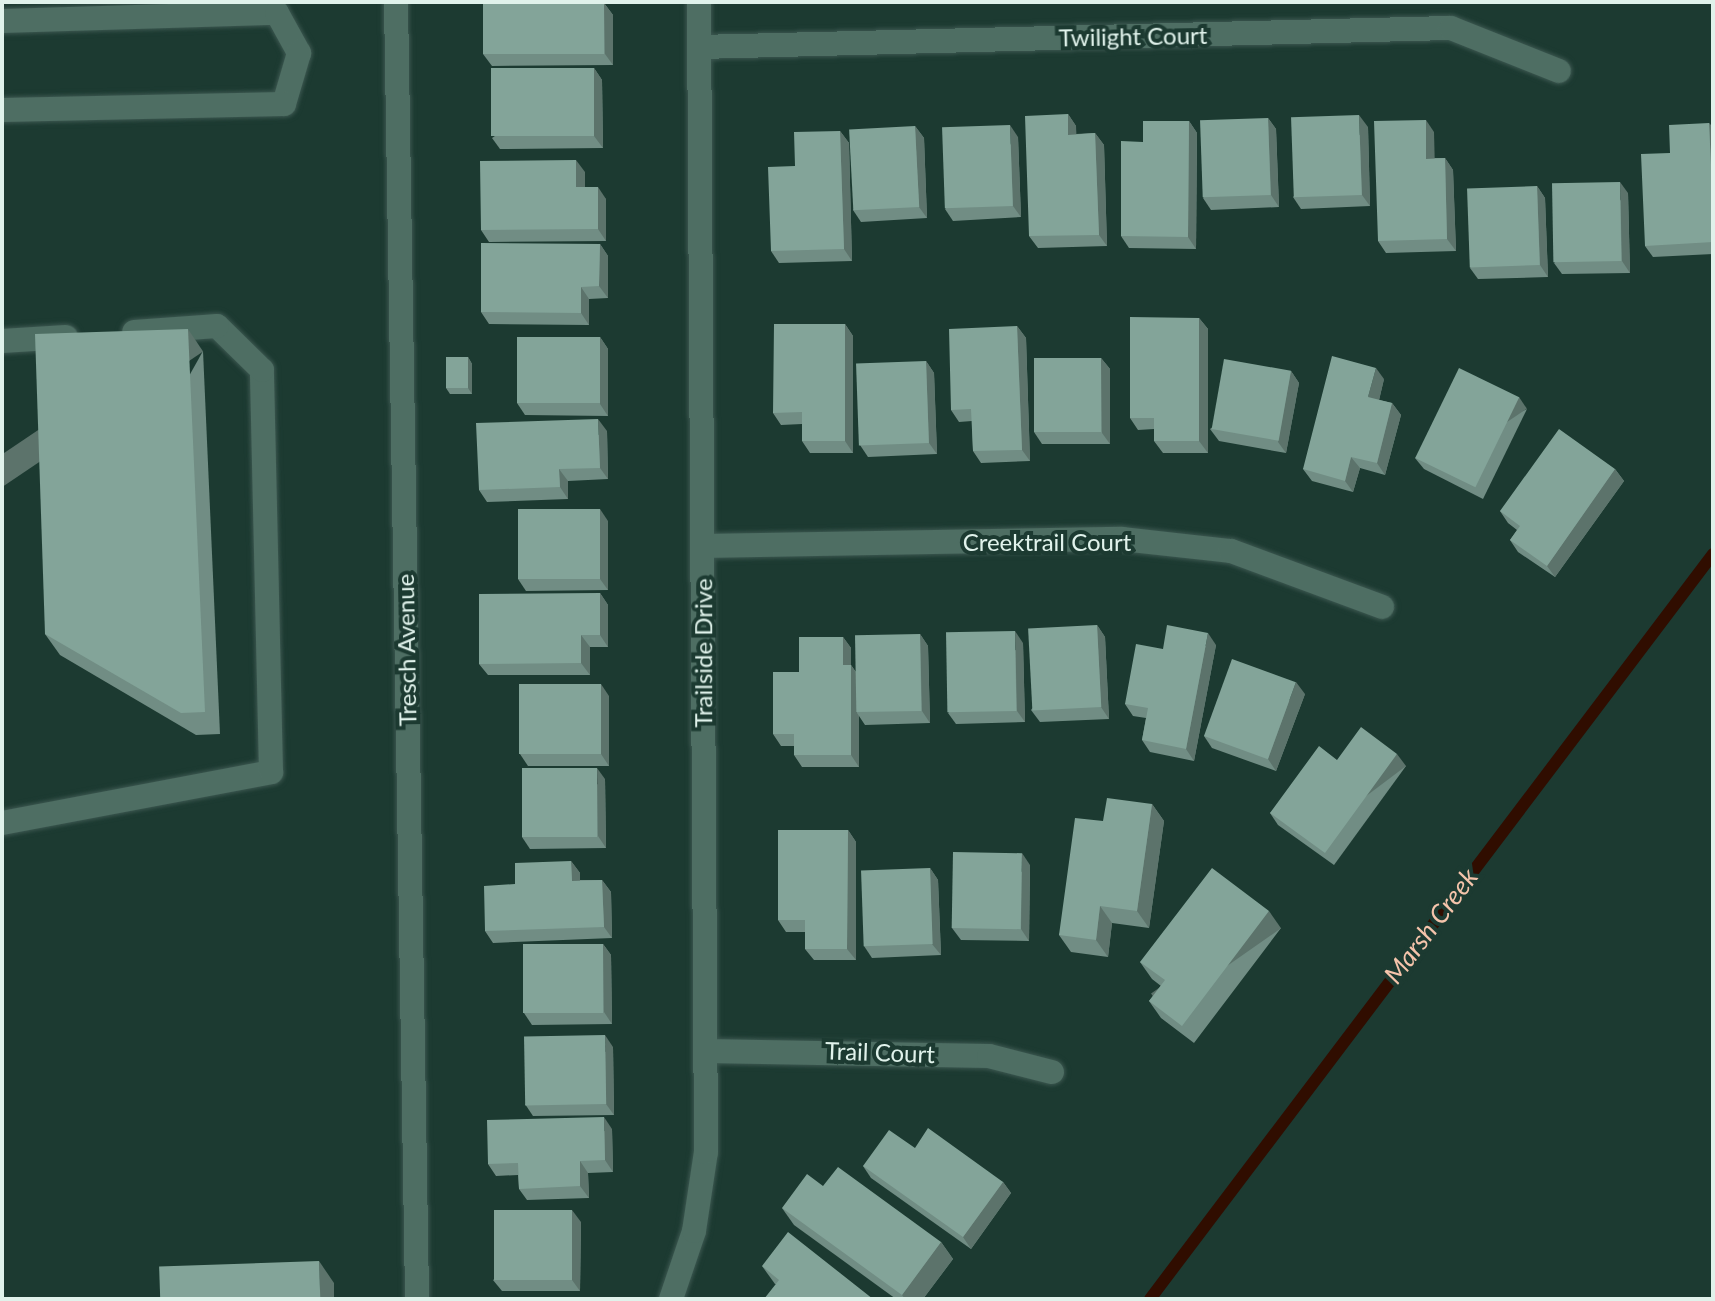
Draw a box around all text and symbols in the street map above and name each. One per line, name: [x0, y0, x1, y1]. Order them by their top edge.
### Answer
street label: Twilight Court: [1058, 20, 1208, 52]
street label: Creektrail Court: [963, 528, 1131, 556]
street label: Tresch Avenue: [390, 573, 422, 727]
street label: Trailside Drive: [689, 578, 717, 728]
water label: Marsh Creek: [1378, 862, 1484, 990]
street label: Trail Court: [825, 1036, 935, 1068]

